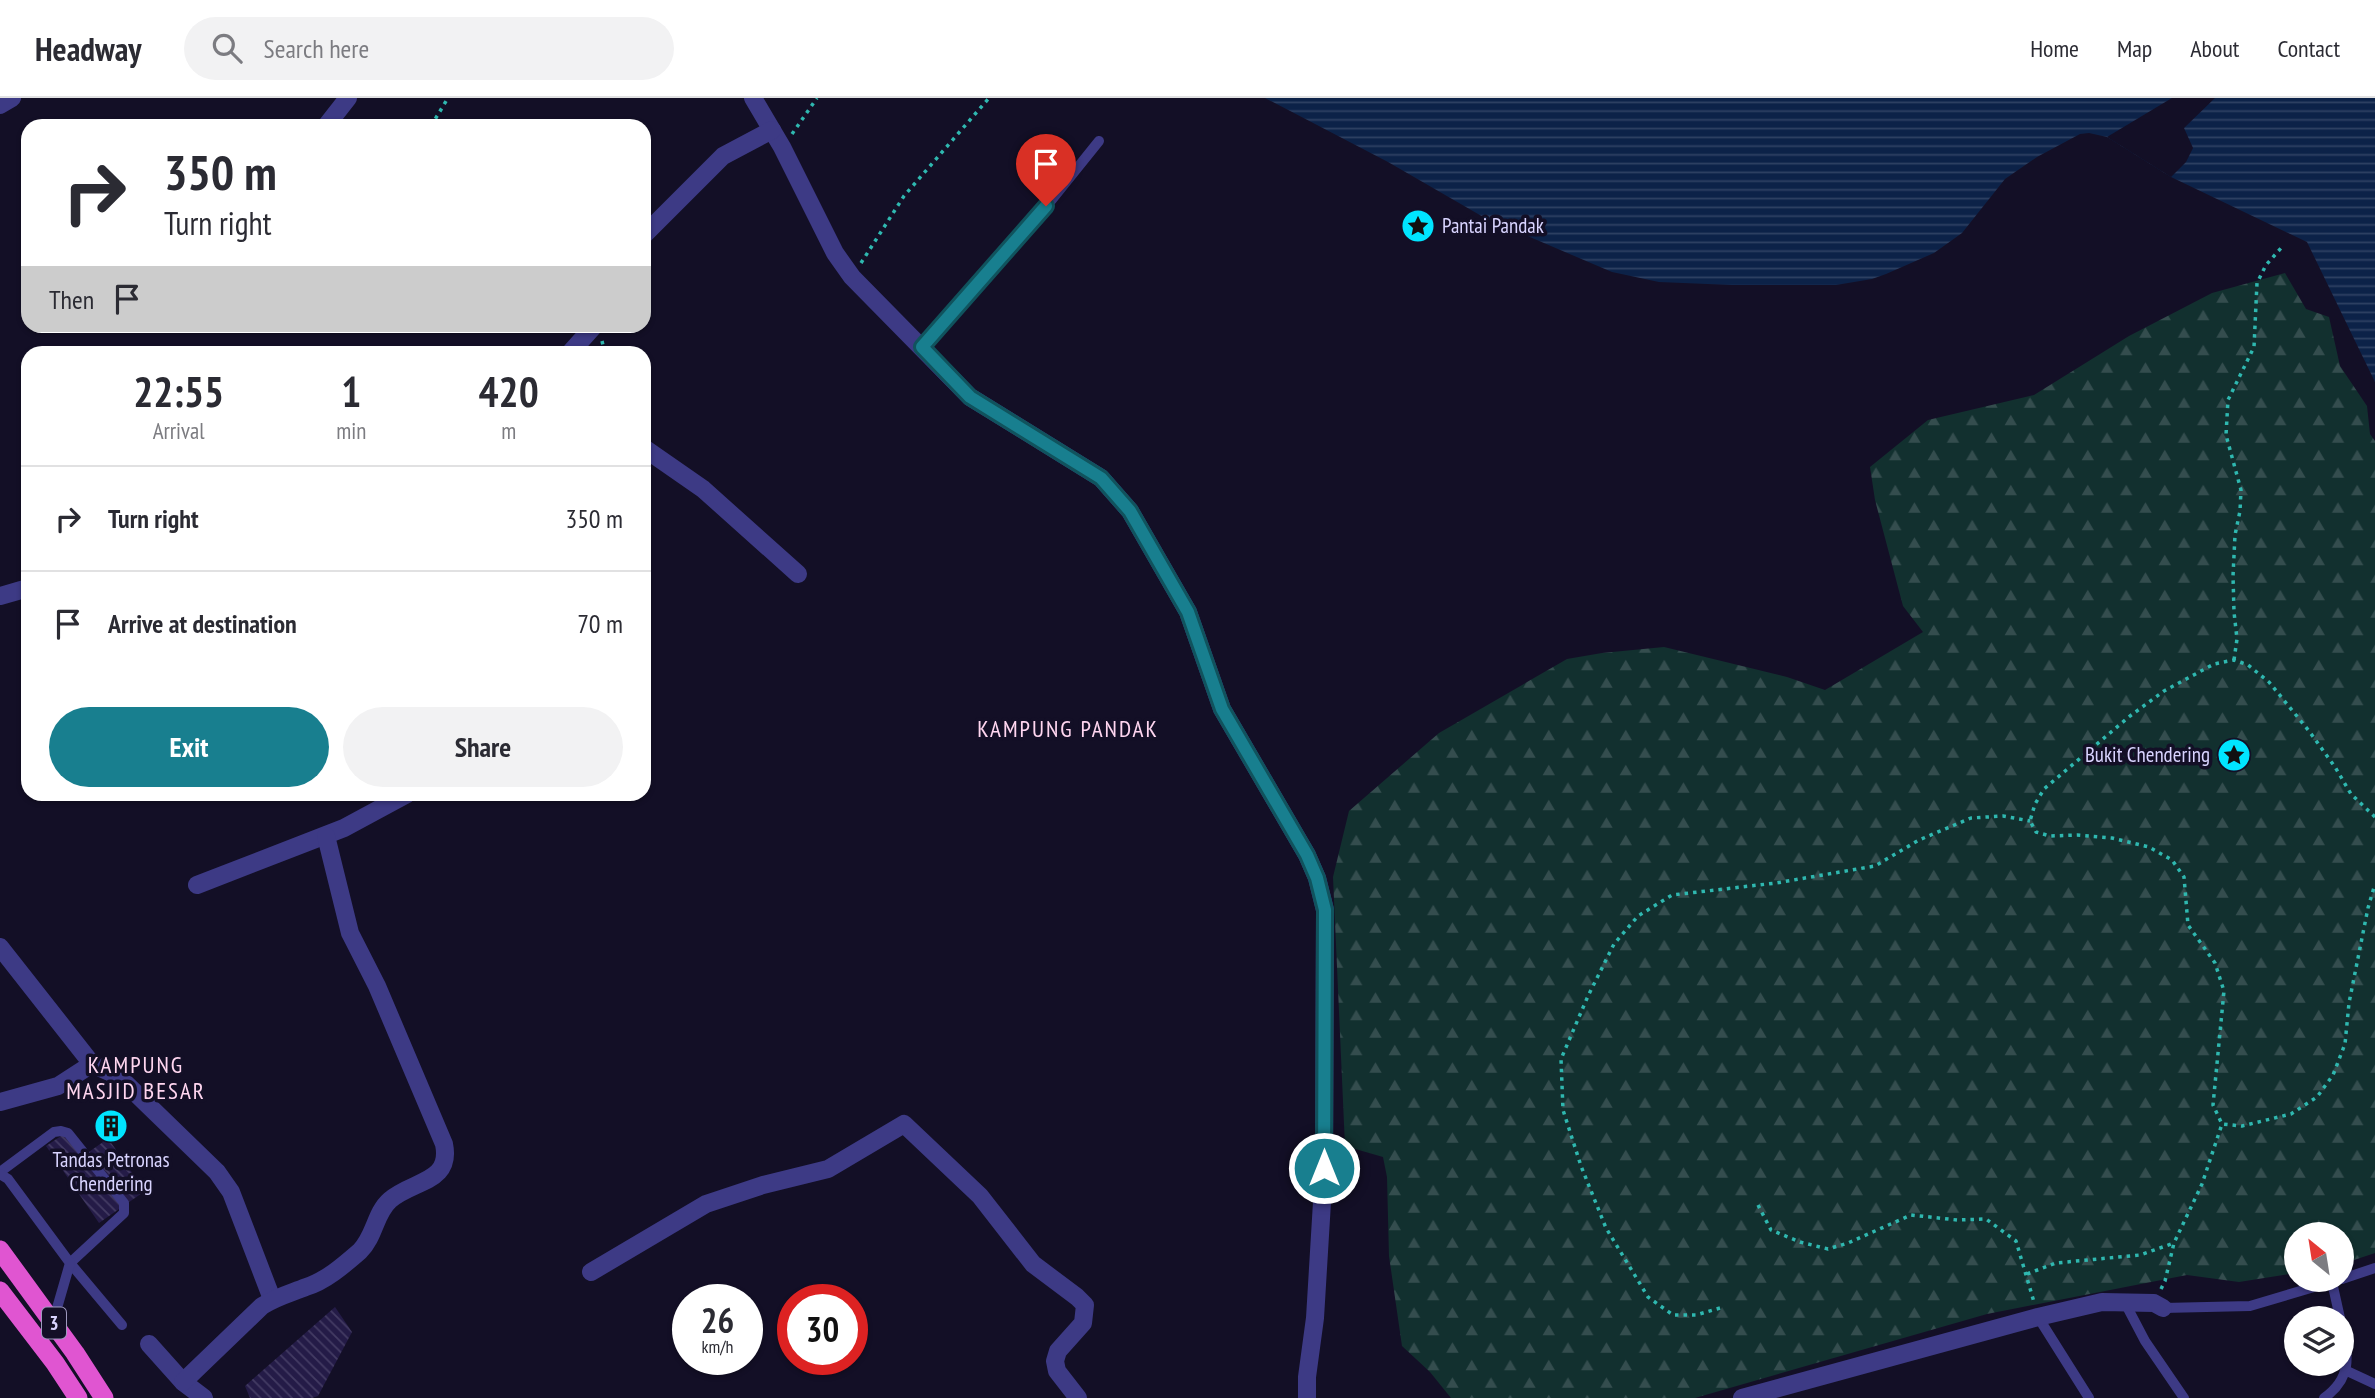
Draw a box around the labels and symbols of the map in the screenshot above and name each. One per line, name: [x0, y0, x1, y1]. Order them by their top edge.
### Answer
pin: [1016, 134, 1076, 206]
place icon: Pantai Pandak: [1399, 207, 1437, 245]
place label: Pantai Pandak: [1442, 212, 1544, 239]
district label: KAMPUNG PANDAK: [977, 714, 1159, 743]
place icon: Bukit Chendering: [2215, 736, 2253, 774]
place label: Bukit Chendering: [2085, 741, 2210, 768]
district label: KAMPUNG MASJID BESAR: [66, 1050, 206, 1105]
building icon: Tandas Petronas Chendering: [92, 1107, 130, 1145]
position arrow: [1287, 1131, 1361, 1205]
place label: Tandas Petronas Chendering: [52, 1146, 170, 1197]
north arrow: [2284, 1222, 2354, 1292]
speed limit sign: 30: [777, 1284, 868, 1375]
road number: 3: [42, 1308, 66, 1338]

